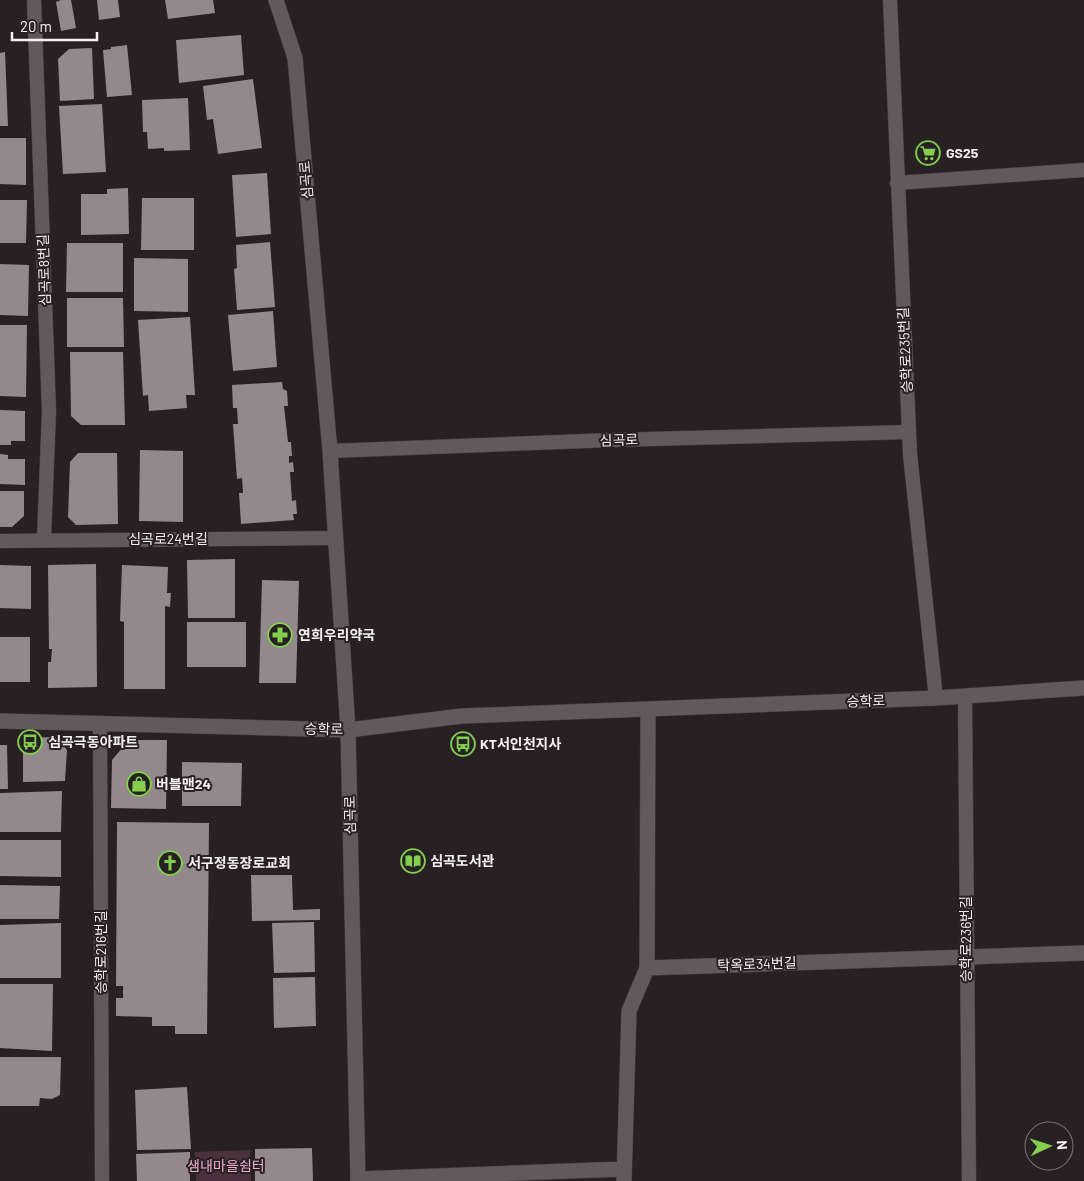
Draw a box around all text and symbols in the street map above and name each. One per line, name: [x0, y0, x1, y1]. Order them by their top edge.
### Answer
scale bar: [12, 10, 98, 42]
text: 20 m: [20, 17, 52, 35]
supermarket icon: GS25: [915, 140, 941, 166]
place label: GS25: [946, 144, 979, 161]
street label: 심곡로: [295, 160, 316, 200]
street label: 심곡로8번길: [34, 234, 53, 306]
street label: 승학로235번길: [894, 307, 915, 394]
street label: 심곡로: [599, 430, 639, 449]
street label: 심곡로24번길: [128, 530, 208, 547]
pharmacy icon: 연희우리약국: [267, 622, 293, 648]
place label: 연희우리약국: [298, 626, 375, 643]
street label: 승학로: [846, 691, 886, 710]
street label: 승학로: [305, 720, 344, 737]
bus stop icon: 심곡극동아파트: [17, 729, 43, 755]
bus stop icon: KT서인천지사: [450, 731, 476, 757]
place label: 심곡극동아파트: [48, 733, 138, 750]
place label: KT서인천지사: [480, 735, 561, 752]
shop icon: 버블맨24: [126, 771, 152, 797]
place label: 버블맨24: [156, 775, 211, 792]
street label: 심곡로: [341, 795, 358, 834]
library icon: 심곡도서관: [400, 848, 426, 874]
church icon: 서구정동장로교회: [157, 850, 183, 876]
place label: 심곡도서관: [430, 852, 495, 869]
place label: 서구정동장로교회: [188, 854, 291, 871]
street label: 승학로236번길: [957, 896, 974, 982]
street label: 승학로216번길: [92, 910, 109, 994]
street label: 탁옥로34번길: [717, 954, 797, 973]
north arrow: [1024, 1121, 1074, 1171]
text: N: [1054, 1140, 1071, 1150]
park label: 샘내마을쉼터: [187, 1157, 265, 1174]

